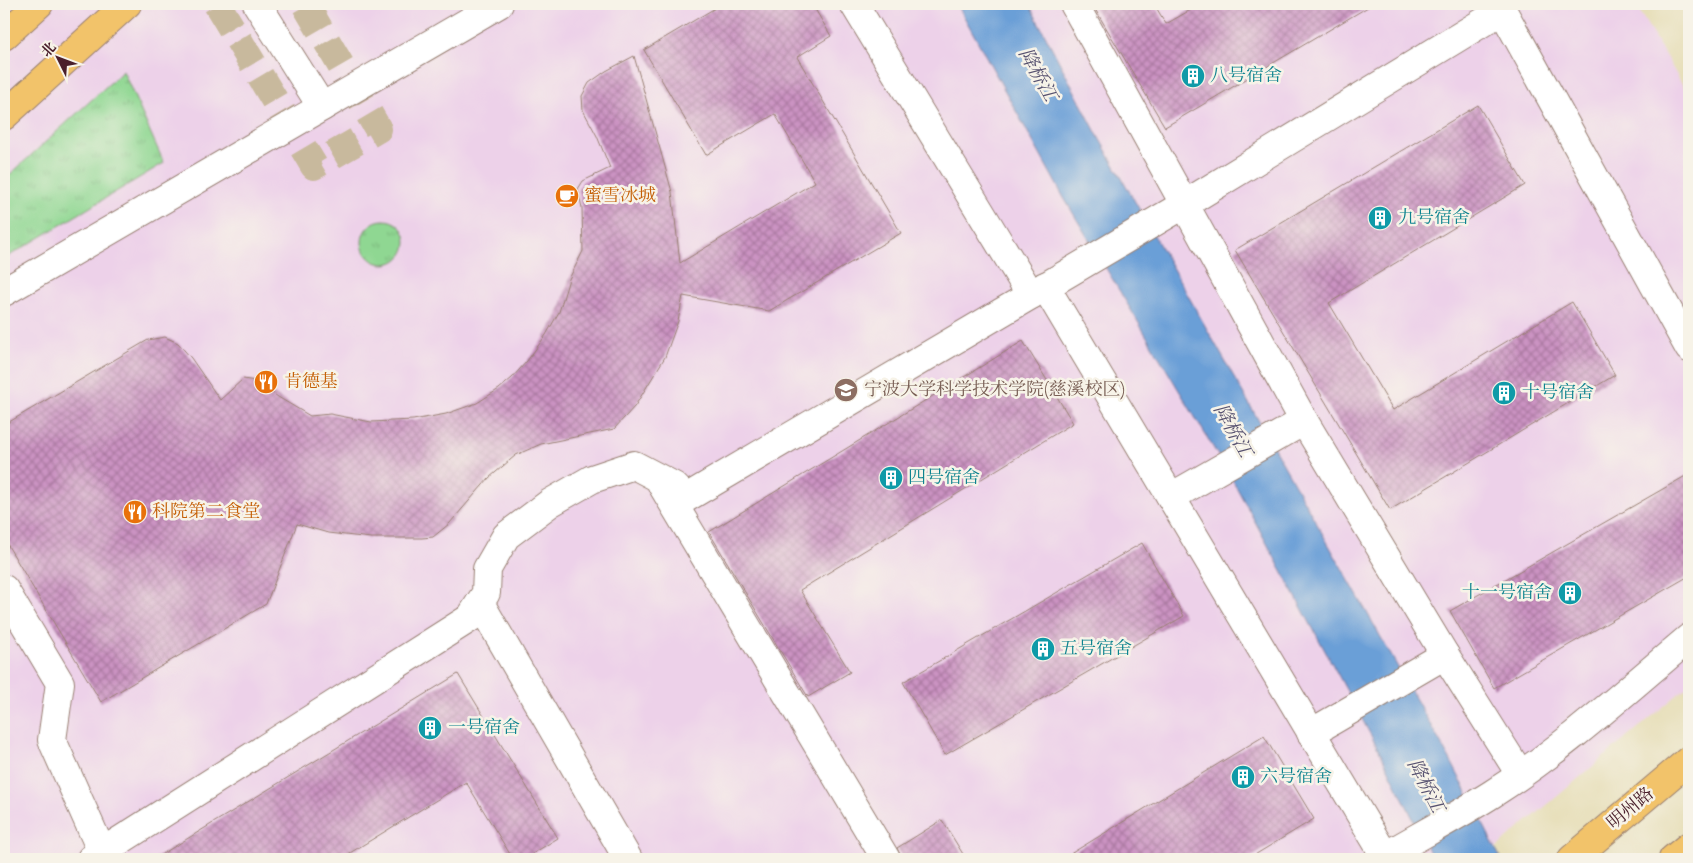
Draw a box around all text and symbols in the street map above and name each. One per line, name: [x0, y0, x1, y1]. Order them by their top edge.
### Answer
north arrow: [32, 32, 82, 82]
text: 北: [38, 39, 60, 61]
water label: 降桥江: [1013, 44, 1063, 108]
building icon: 八号宿舍: [1180, 63, 1206, 89]
place label: 八号宿舍: [1210, 65, 1282, 88]
cafe icon: 蜜雪冰城: [554, 183, 580, 209]
place label: 蜜雪冰城: [584, 185, 656, 208]
building icon: 九号宿舍: [1367, 205, 1393, 231]
place label: 九号宿舍: [1398, 207, 1470, 230]
restaurant icon: 肯德基: [253, 369, 279, 395]
place label: 肯德基: [284, 371, 338, 394]
school or university icon: 宁波大学科学技术学院(慈溪校区): [833, 377, 859, 403]
place label: 宁波大学科学技术学院(慈溪校区): [864, 379, 1125, 402]
building icon: 十号宿舍: [1491, 380, 1517, 406]
place label: 十号宿舍: [1522, 382, 1594, 405]
water label: 降桥江: [1208, 400, 1258, 464]
building icon: 四号宿舍: [878, 465, 904, 491]
place label: 四号宿舍: [908, 467, 980, 490]
restaurant icon: 科院第二食堂: [122, 499, 148, 525]
place label: 科院第二食堂: [152, 501, 260, 524]
building icon: 十一号宿舍: [1557, 580, 1583, 606]
place label: 十一号宿舍: [1462, 582, 1552, 605]
building icon: 五号宿舍: [1030, 636, 1056, 662]
place label: 五号宿舍: [1060, 638, 1132, 661]
building icon: 一号宿舍: [417, 715, 443, 741]
place label: 一号宿舍: [448, 717, 520, 740]
water label: 降桥江: [1401, 755, 1450, 820]
building icon: 六号宿舍: [1230, 764, 1256, 790]
place label: 六号宿舍: [1260, 766, 1332, 789]
street label: 明州路: [1603, 783, 1659, 835]

